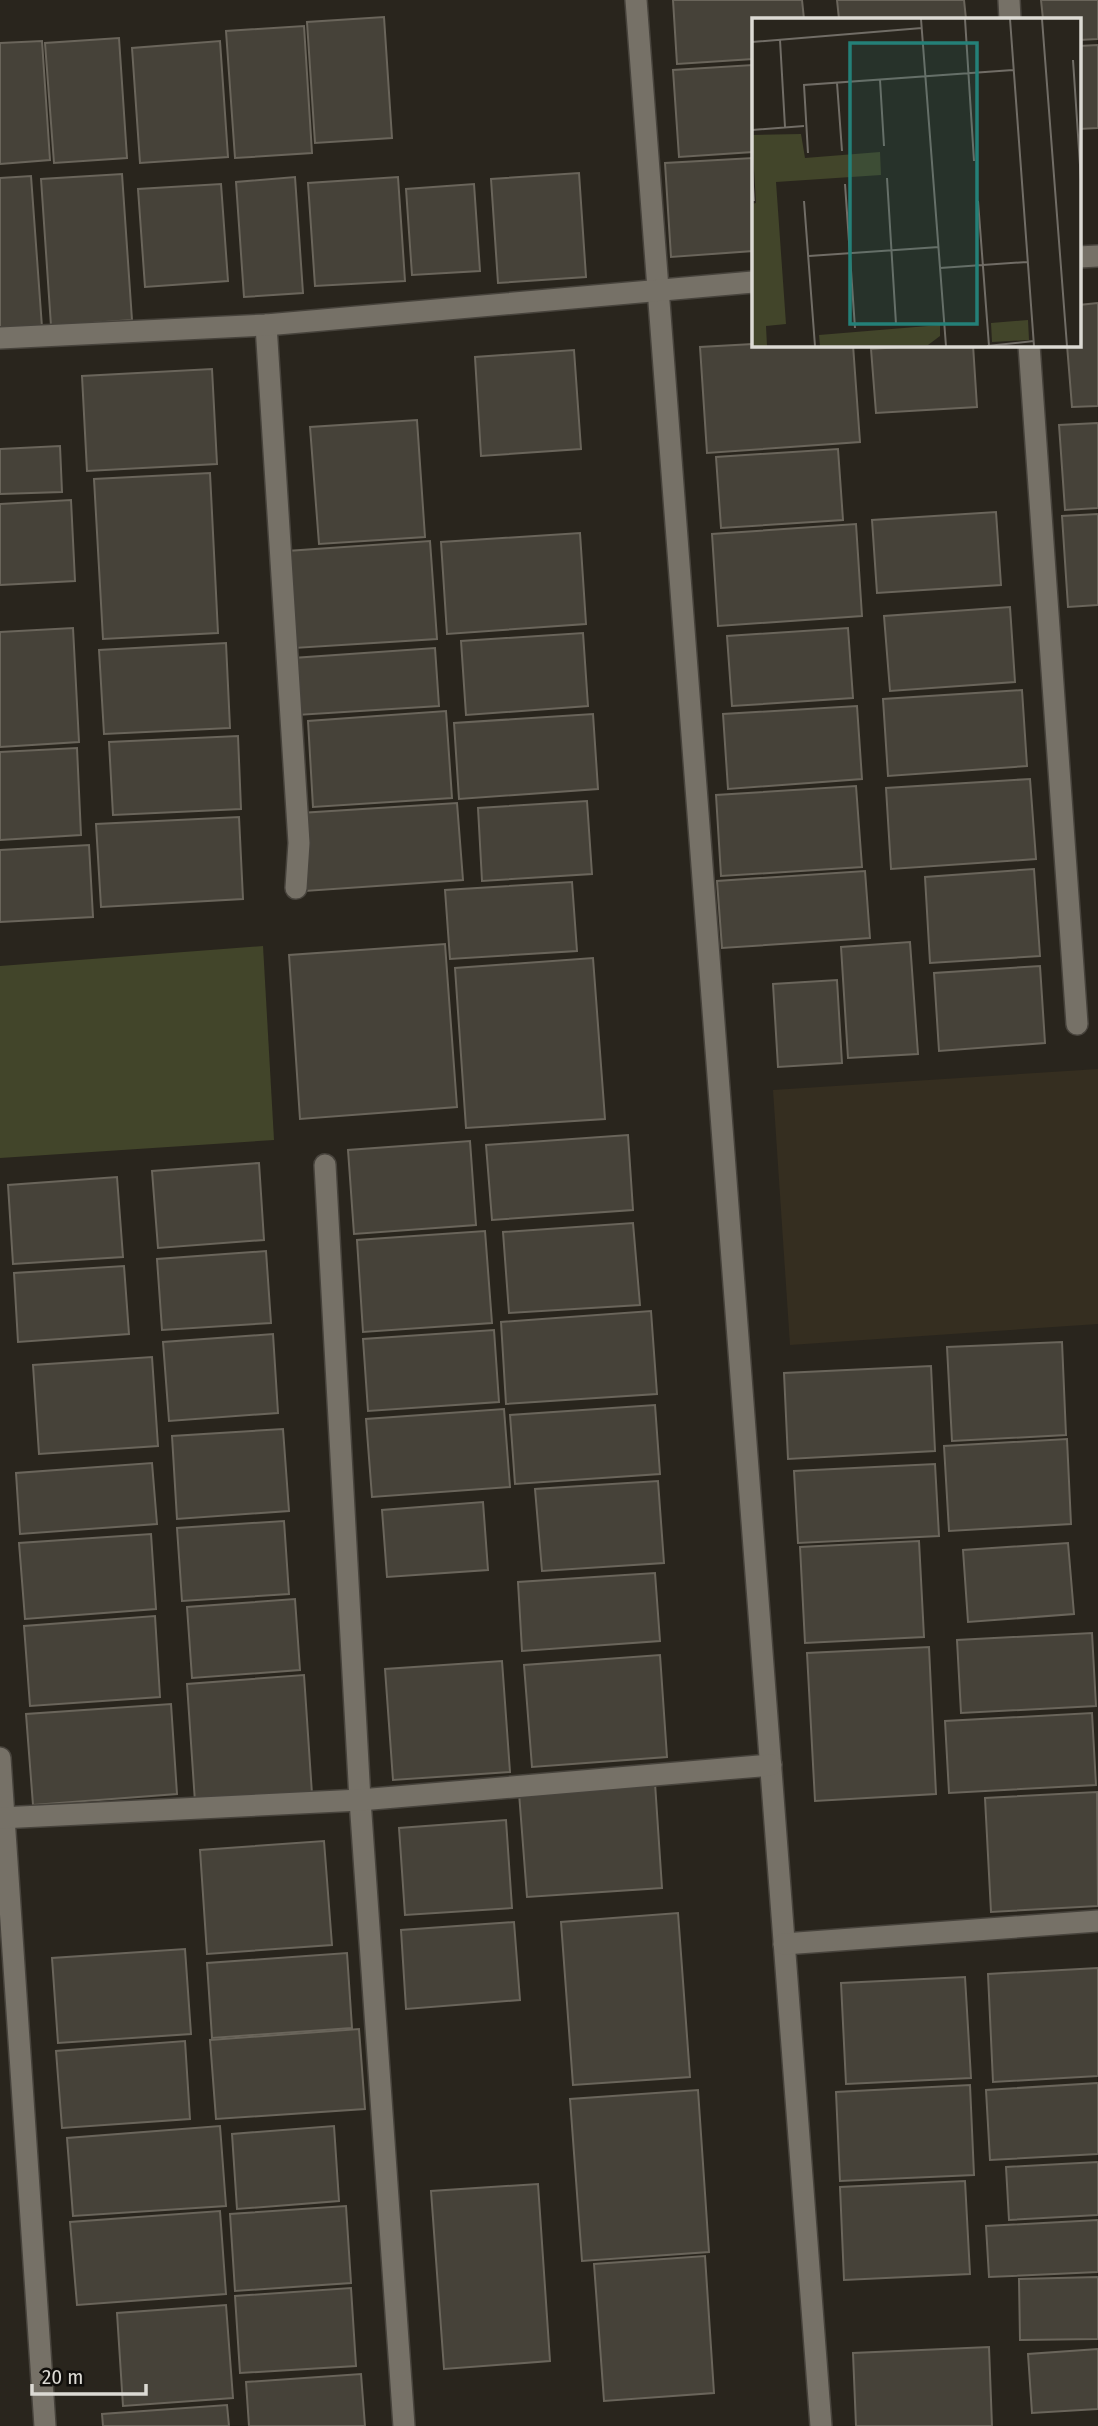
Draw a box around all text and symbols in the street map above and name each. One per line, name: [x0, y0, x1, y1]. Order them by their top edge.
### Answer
inset map: [752, 18, 1080, 346]
scale bar: [32, 2352, 145, 2396]
text: 20 m: [42, 2364, 83, 2390]

